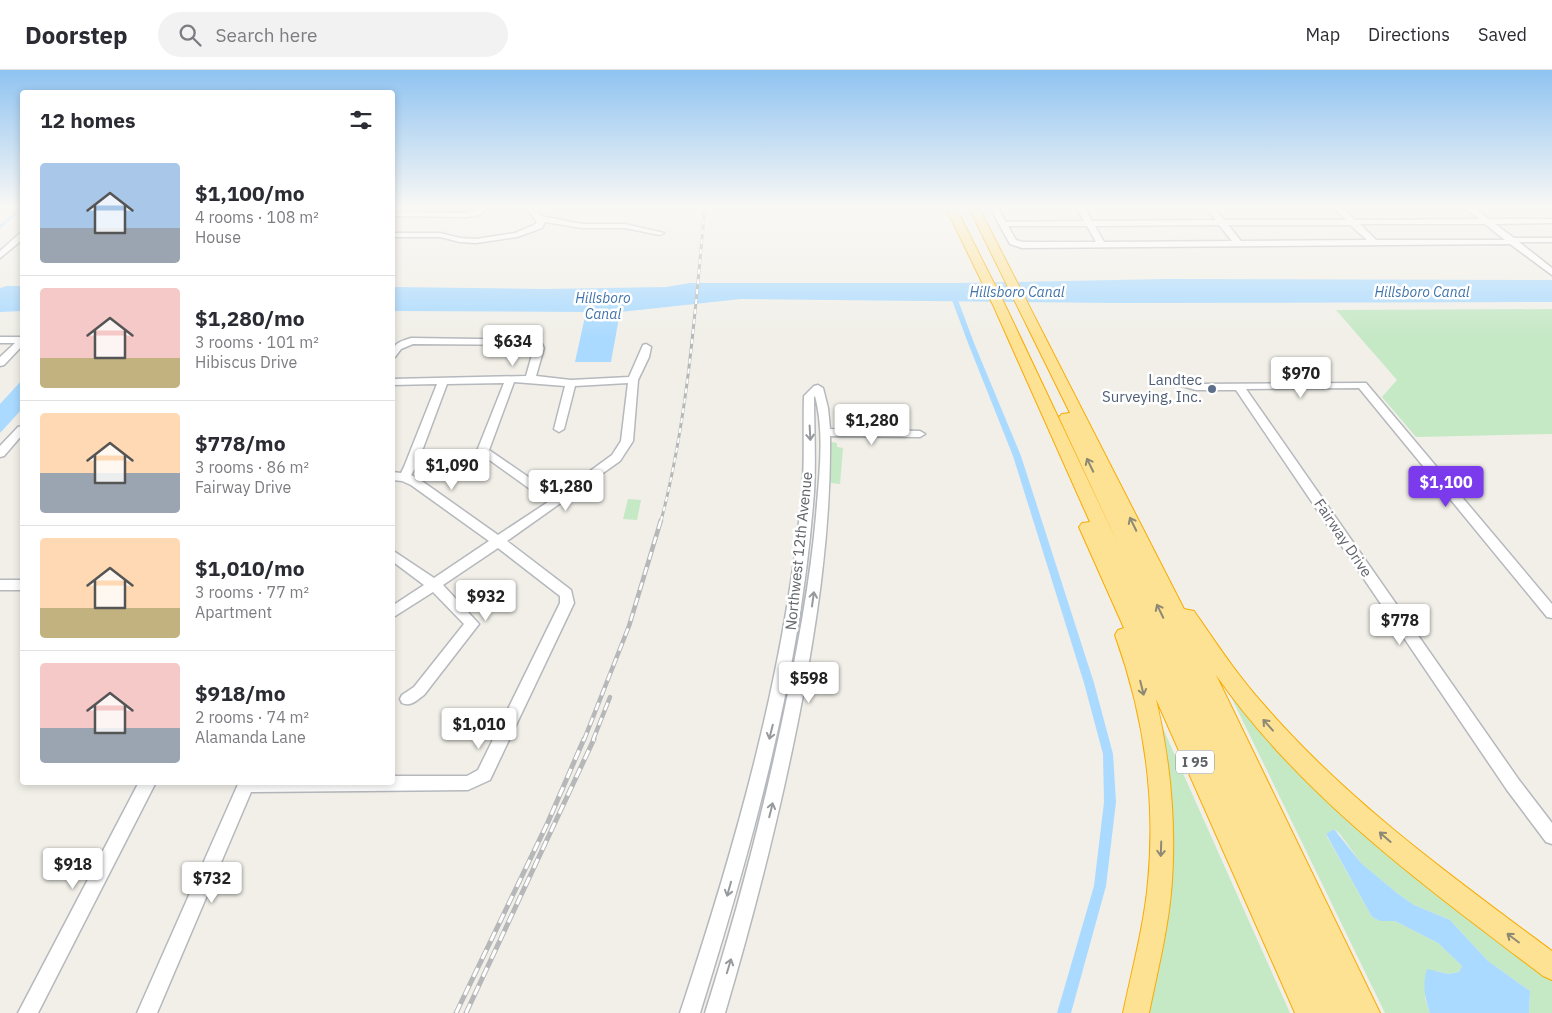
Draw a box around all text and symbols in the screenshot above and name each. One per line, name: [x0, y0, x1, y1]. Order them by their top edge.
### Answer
search box: [158, 12, 508, 57]
text: Doorstep: [25, 19, 128, 51]
icon: search: [176, 21, 204, 49]
text: Search here: [216, 23, 317, 47]
text: Map: [1305, 23, 1340, 46]
text: Directions: [1368, 23, 1450, 46]
text: Saved: [1478, 23, 1527, 46]
text: 12 homes: [40, 106, 136, 134]
icon: filters: [347, 106, 375, 134]
text: $1,100/mo: [195, 179, 305, 207]
icon: home: [80, 183, 140, 243]
text: 4 rooms · 108 m²: [195, 207, 319, 227]
text: House: [195, 227, 241, 247]
water label: Hillsboro Canal: [969, 283, 1065, 301]
water label: Hillsboro Canal: [1374, 283, 1470, 301]
water label: Hillsboro Canal: [575, 289, 631, 323]
text: $1,280/mo: [195, 304, 305, 332]
icon: home: [80, 308, 140, 368]
pin: $634: [483, 324, 543, 367]
text: $634: [494, 331, 532, 351]
text: 3 rooms · 101 m²: [195, 332, 319, 352]
text: Hibiscus Drive: [195, 352, 297, 372]
pin: $970: [1271, 356, 1331, 399]
text: $970: [1282, 363, 1320, 383]
place label: Landtec Surveying, Inc.: [1102, 370, 1202, 406]
marker: Landtec Surveying, Inc.: [1206, 383, 1218, 395]
pin: $1,280: [831, 404, 913, 446]
text: $1,280: [846, 410, 898, 430]
one-way arrow: [805, 424, 814, 440]
text: $778/mo: [195, 429, 286, 457]
icon: home: [80, 433, 140, 493]
pin: $1,090: [411, 448, 493, 491]
text: $1,090: [426, 455, 478, 475]
text: 3 rooms · 86 m²: [195, 457, 309, 477]
one-way arrow: [1084, 458, 1094, 473]
pin: $1,100: [1405, 466, 1487, 508]
pin: $1,280: [525, 470, 607, 512]
street label: Northwest 12th Avenue: [781, 471, 816, 631]
text: $1,100: [1420, 472, 1472, 492]
text: $1,280: [540, 476, 592, 496]
text: Fairway Drive: [195, 477, 291, 497]
street label: Fairway Drive: [1310, 495, 1377, 580]
one-way arrow: [1128, 517, 1137, 532]
text: $1,010/mo: [195, 554, 305, 582]
icon: home: [80, 558, 140, 618]
pin: $932: [456, 580, 516, 622]
text: 3 rooms · 77 m²: [195, 582, 309, 602]
text: $932: [467, 586, 505, 606]
one-way arrow: [808, 591, 818, 607]
text: Apartment: [195, 602, 272, 622]
one-way arrow: [1155, 604, 1164, 619]
pin: $778: [1370, 604, 1430, 646]
text: $778: [1381, 610, 1419, 630]
pin: $598: [779, 662, 839, 704]
text: $598: [790, 668, 828, 688]
text: $918/mo: [195, 679, 286, 707]
one-way arrow: [1138, 680, 1147, 696]
icon: home: [80, 683, 140, 743]
text: 2 rooms · 74 m²: [195, 707, 309, 727]
pin: $1,010: [438, 708, 520, 750]
text: $1,010: [453, 714, 505, 734]
one-way arrow: [1262, 718, 1274, 731]
one-way arrow: [765, 723, 775, 739]
text: Alamanda Lane: [195, 727, 306, 747]
road number: I 95: [1176, 750, 1214, 774]
one-way arrow: [767, 802, 777, 818]
one-way arrow: [1379, 832, 1392, 843]
one-way arrow: [1156, 840, 1166, 857]
pin: $918: [43, 848, 103, 890]
text: $918: [54, 854, 92, 874]
pin: $732: [182, 862, 242, 904]
text: $732: [193, 868, 231, 888]
one-way arrow: [723, 880, 733, 896]
one-way arrow: [1507, 932, 1520, 943]
one-way arrow: [725, 959, 734, 975]

